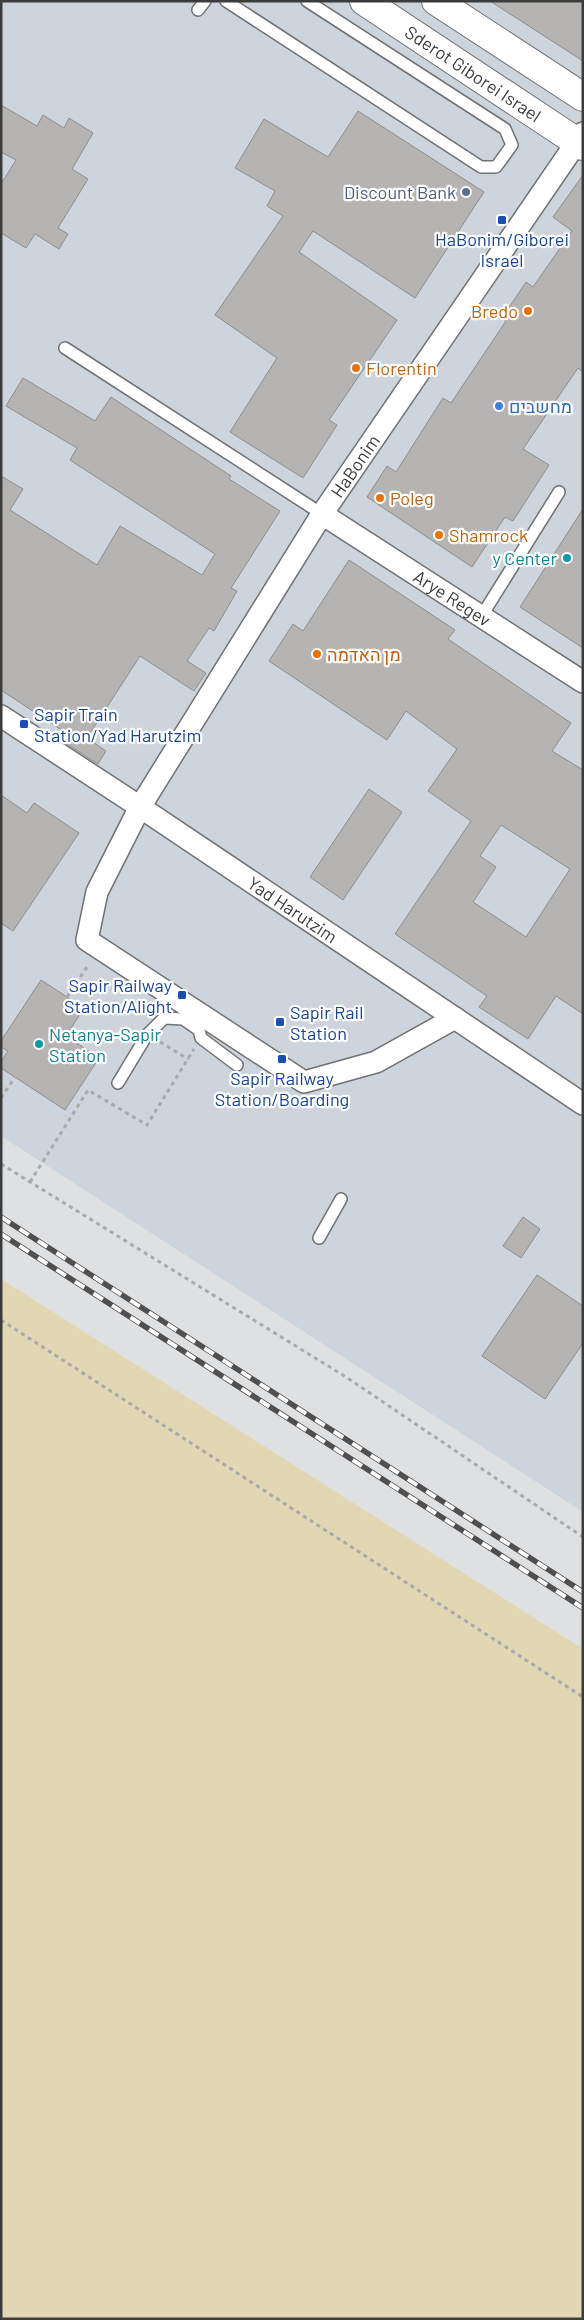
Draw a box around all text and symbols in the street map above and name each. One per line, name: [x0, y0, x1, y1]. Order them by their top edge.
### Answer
street label: Sderot Giborei Israel: [401, 20, 545, 126]
place label: Discount Bank: [344, 181, 456, 203]
marker: Discount Bank: [460, 186, 472, 198]
marker: HaBonim/Giborei Israel: [496, 214, 508, 226]
place label: HaBonim/Giborei Israel: [435, 228, 569, 271]
place label: Bredo: [471, 300, 518, 322]
marker: Bredo: [522, 305, 534, 317]
place label: Florentin: [366, 357, 437, 379]
marker: Florentin: [350, 362, 362, 374]
place label: מחשבים: [509, 395, 572, 417]
marker: מחשבים: [493, 400, 505, 412]
street label: HaBonim: [326, 430, 384, 502]
place label: Poleg: [390, 487, 434, 509]
marker: Poleg: [374, 492, 386, 504]
place label: Shamrock: [449, 524, 528, 546]
marker: Shamrock: [433, 529, 445, 541]
place label: y Center: [492, 547, 557, 569]
marker: y Center: [561, 552, 573, 564]
street label: Arye Regev: [410, 565, 495, 631]
place label: מן האדמה: [327, 643, 401, 665]
marker: מן האדמה: [311, 648, 323, 660]
place label: Sapir Train Station/Yad Harutzim: [34, 703, 201, 746]
marker: Sapir Train Station/Yad Harutzim: [18, 718, 30, 730]
street label: Yad Harutzim: [244, 871, 342, 947]
place label: Sapir Railway Station/Alight: [64, 974, 172, 1017]
marker: Sapir Railway Station/Alight: [176, 989, 188, 1001]
place label: Sapir Rail Station: [290, 1001, 363, 1044]
marker: Sapir Rail Station: [274, 1016, 286, 1028]
place label: Netanya-Sapir Station: [49, 1023, 162, 1066]
marker: Netanya-Sapir Station: [33, 1038, 45, 1050]
marker: Sapir Railway Station/Boarding: [276, 1053, 288, 1065]
place label: Sapir Railway Station/Boarding: [215, 1067, 349, 1110]

